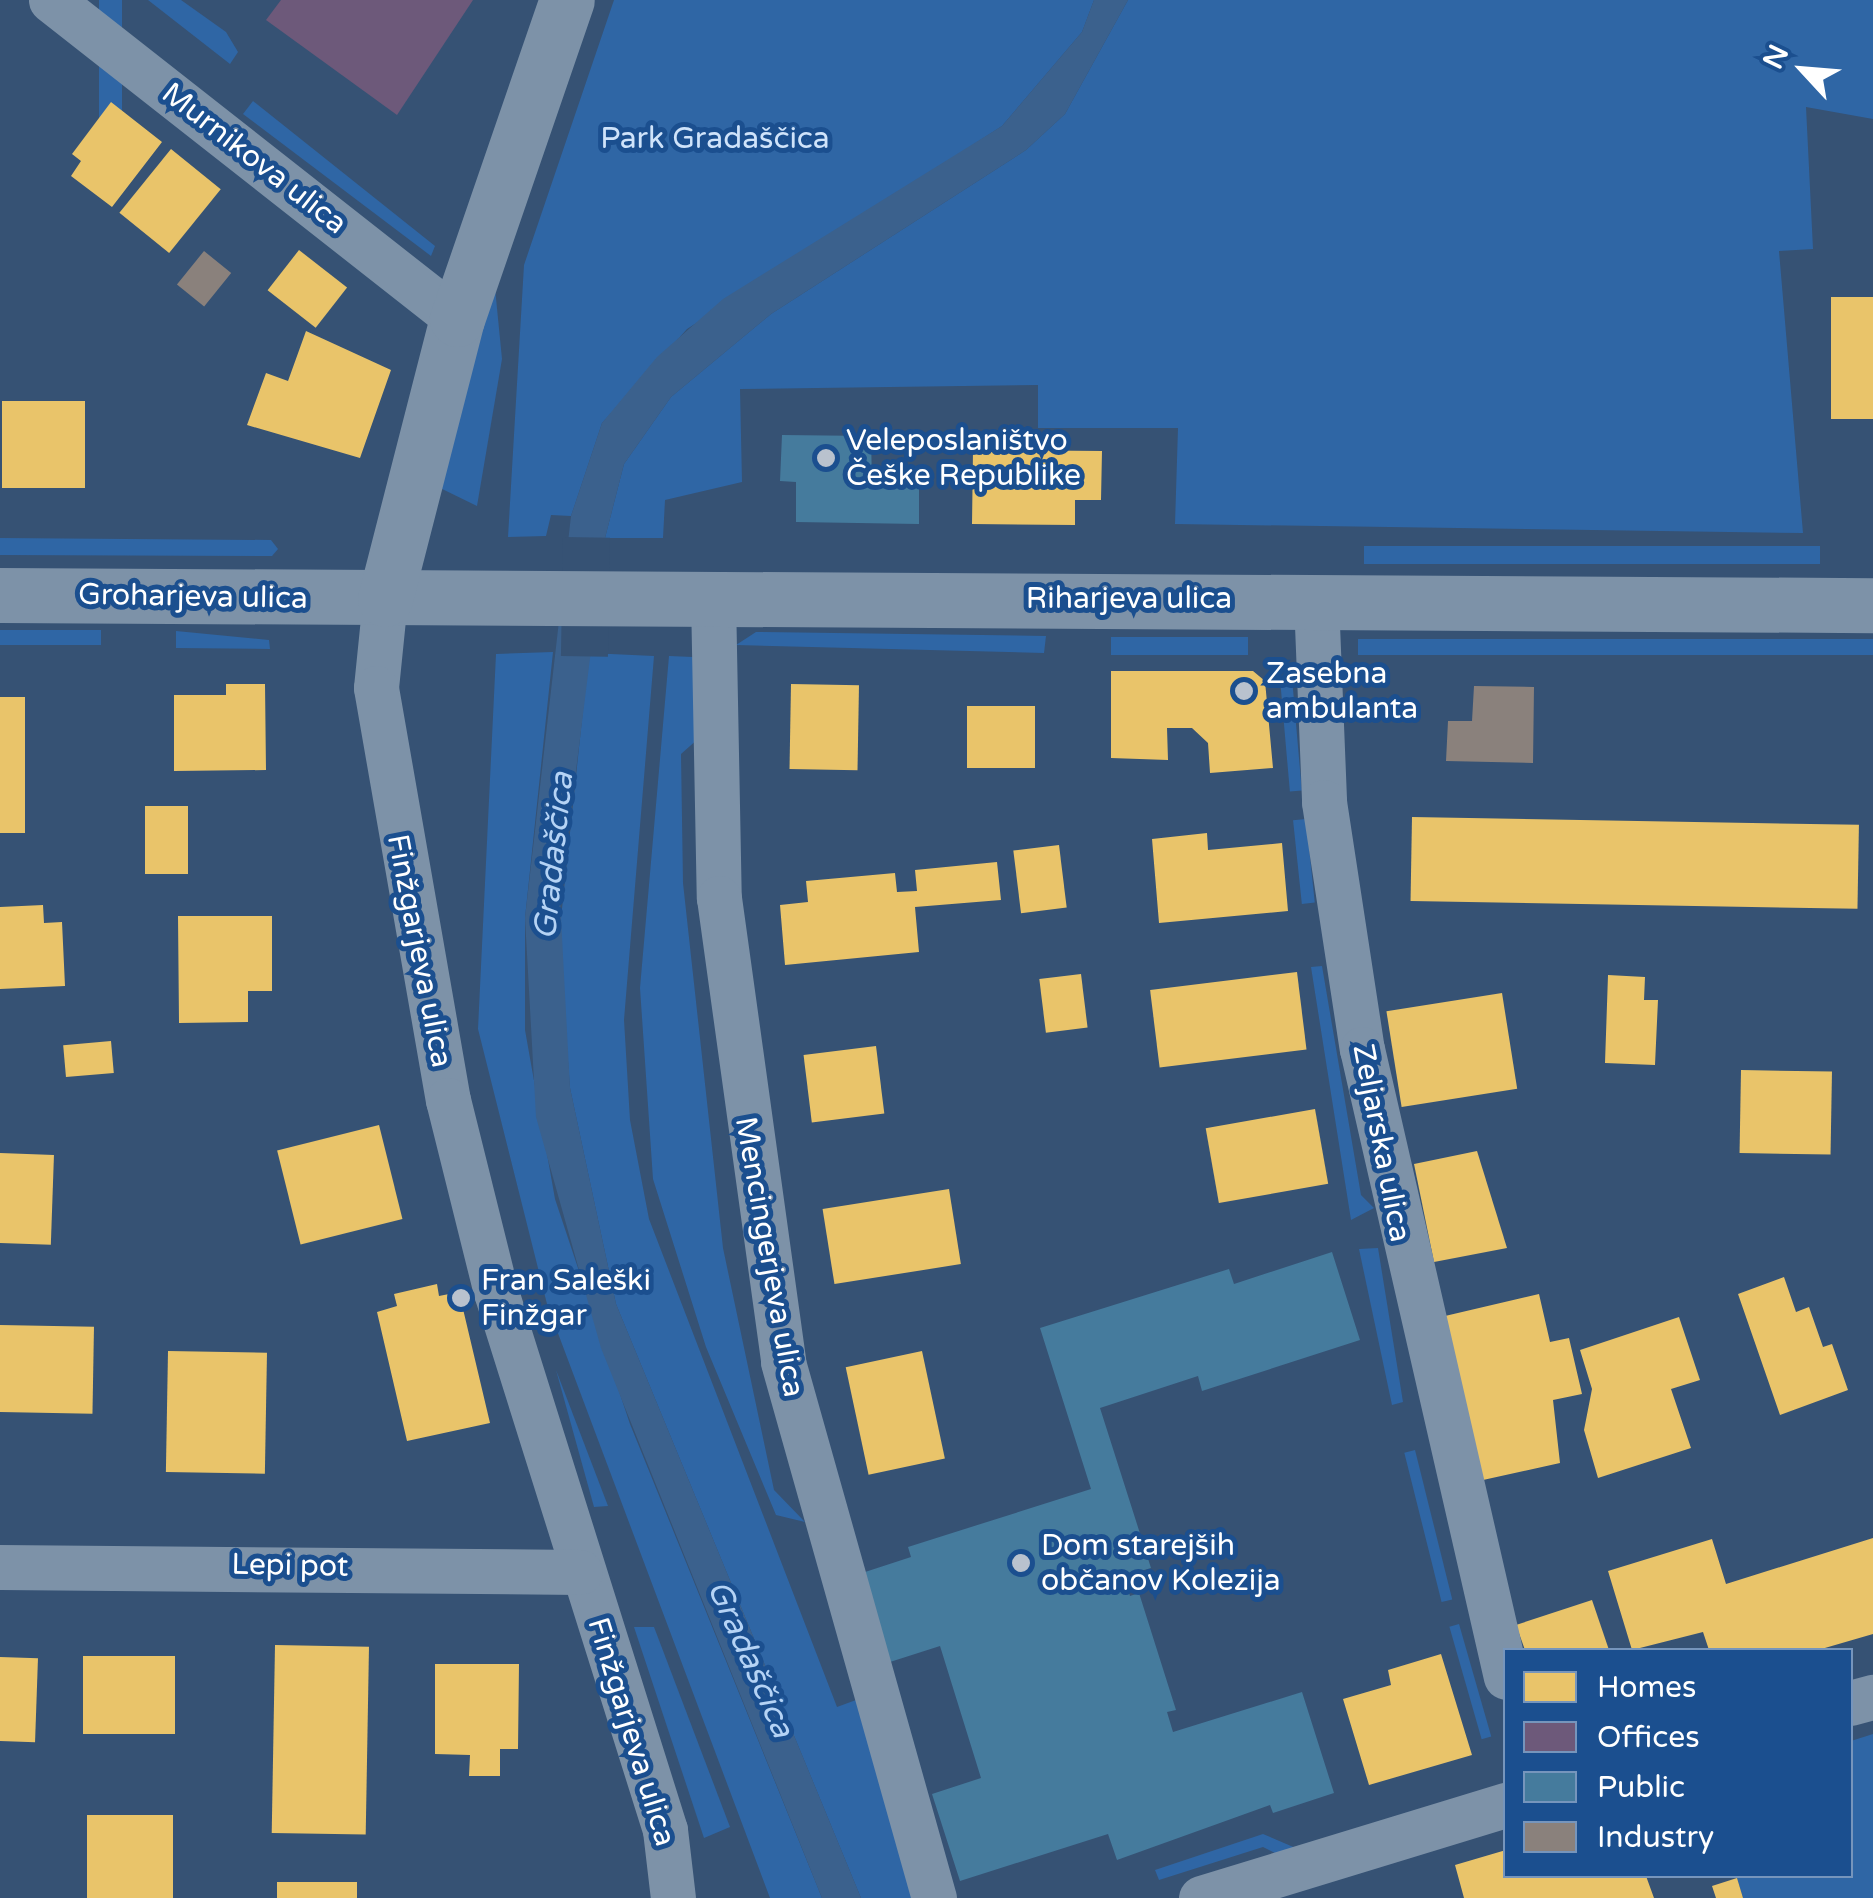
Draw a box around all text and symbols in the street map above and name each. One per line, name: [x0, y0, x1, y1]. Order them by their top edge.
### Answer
north arrow: [1753, 20, 1853, 120]
text: N: [1756, 39, 1796, 74]
street label: Murnikova ulica: [154, 76, 354, 242]
park label: Park Gradaščica: [600, 121, 830, 157]
place label: Veleposlaništvo Češke Republike: [846, 423, 1081, 494]
marker: Veleposlaništvo Češke Republike: [815, 447, 837, 469]
street label: Groharjeva ulica: [78, 577, 308, 617]
street label: Riharjeva ulica: [1026, 581, 1232, 617]
place label: Zasebna ambulanta: [1266, 656, 1418, 726]
marker: Zasebna ambulanta: [1231, 678, 1257, 704]
water label: Gradaščica: [526, 770, 582, 942]
street label: Finžgarjeva ulica: [379, 831, 459, 1071]
street label: Zeljarska ulica: [1344, 1041, 1418, 1245]
street label: Mencingerjeva ulica: [727, 1114, 811, 1400]
place label: Fran Saleški Finžgar: [481, 1263, 651, 1334]
marker: Fran Saleški Finžgar: [450, 1287, 472, 1309]
place label: Dom starejših občanov Kolezija: [1041, 1528, 1281, 1598]
street label: Lepi pot: [231, 1547, 349, 1585]
marker: Dom starejših občanov Kolezija: [1010, 1552, 1032, 1574]
water label: Gradaščica: [698, 1574, 802, 1744]
street label: Finžgarjeva ulica: [579, 1614, 683, 1850]
legend: [1503, 1648, 1853, 1878]
text: Homes: [1597, 1669, 1696, 1706]
text: Offices: [1597, 1719, 1700, 1756]
text: Public: [1597, 1769, 1685, 1806]
text: Industry: [1597, 1819, 1714, 1856]

